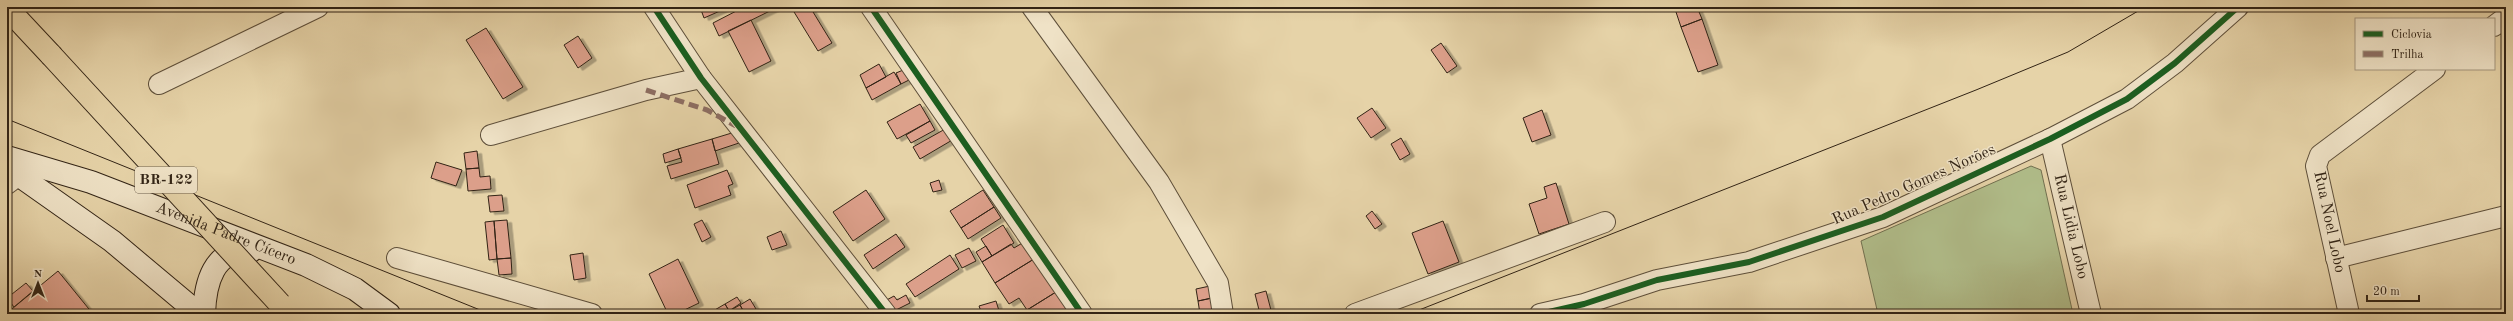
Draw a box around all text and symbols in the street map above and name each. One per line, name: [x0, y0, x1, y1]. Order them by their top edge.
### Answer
legend: [2355, 18, 2495, 70]
text: Ciclovia: [2391, 29, 2432, 41]
text: Trilha: [2391, 49, 2423, 61]
street label: Rua Pedro Gomes Norões: [1830, 142, 1998, 228]
road number: BR-122: [135, 167, 197, 193]
street label: Rua Noel Lobo: [2310, 170, 2348, 274]
street label: Rua Lidia Lobo: [2050, 173, 2091, 281]
street label: Avenida Padre Cícero: [153, 200, 298, 268]
north arrow: [18, 263, 58, 303]
text: N: [34, 269, 43, 280]
scale bar: [2367, 277, 2419, 303]
text: 20 m: [2373, 286, 2400, 298]

